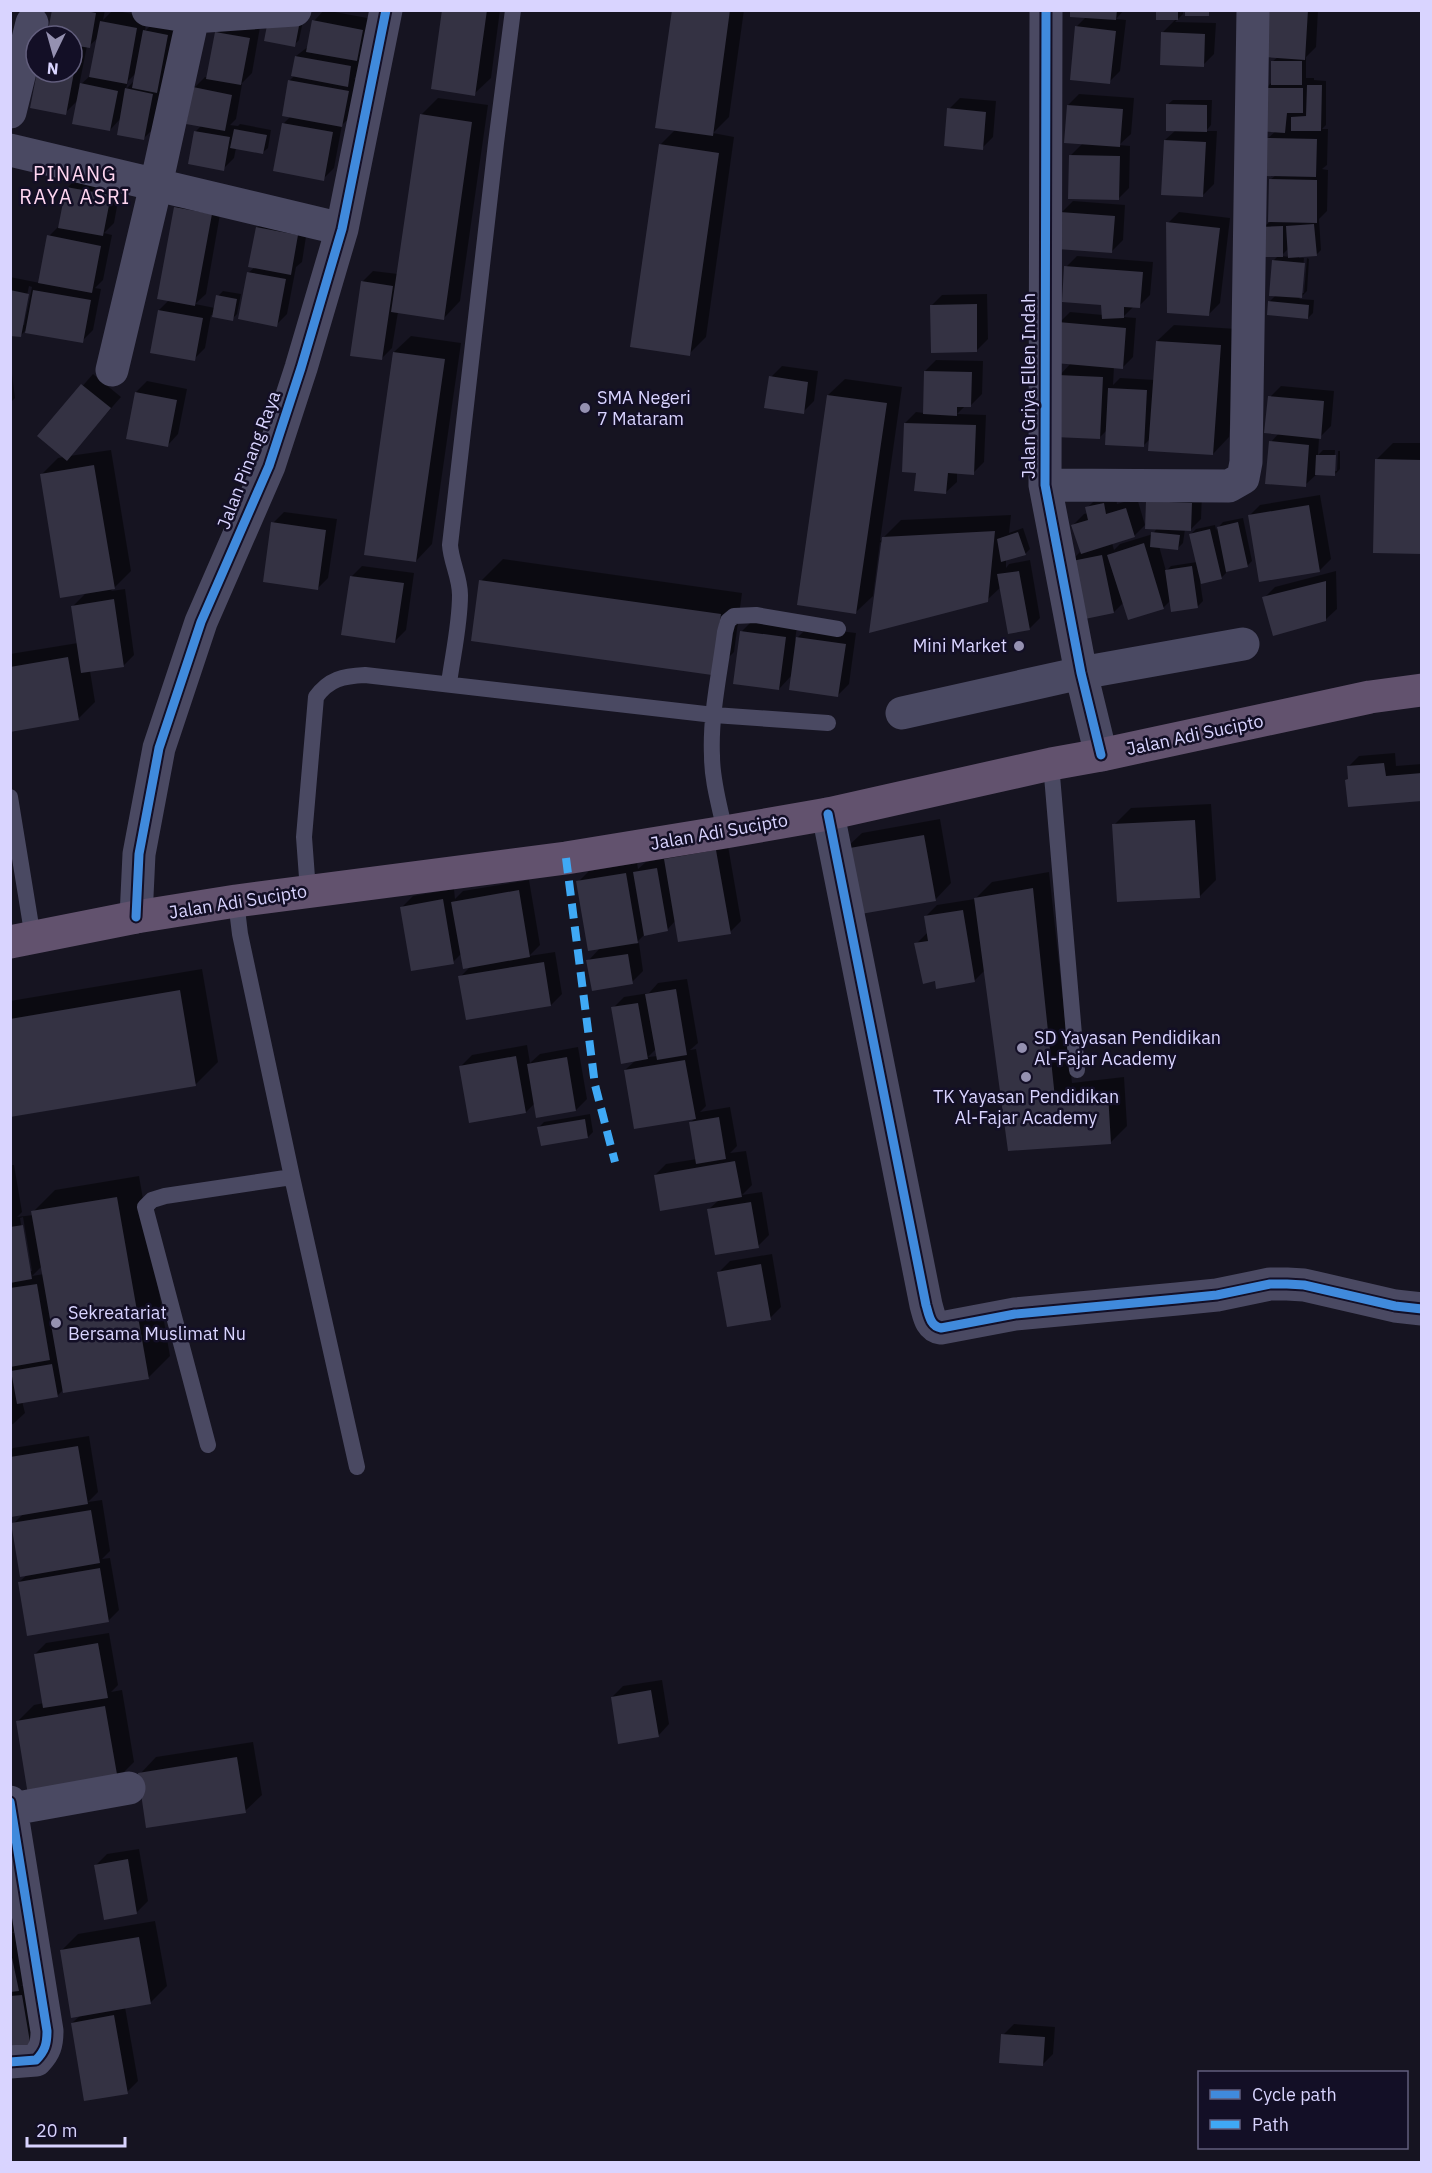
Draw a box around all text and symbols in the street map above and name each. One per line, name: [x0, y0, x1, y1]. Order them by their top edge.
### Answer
north arrow: [24, 24, 84, 84]
text: N: [46, 58, 59, 79]
district label: PINANG RAYA ASRI: [19, 160, 131, 210]
street label: Jalan Griya Ellen Indah: [1017, 293, 1040, 479]
place label: SMA Negeri 7 Mataram: [597, 386, 691, 430]
street label: Jalan Pinang Raya: [212, 387, 286, 532]
marker: SMA Negeri 7 Mataram: [578, 401, 592, 415]
place label: Mini Market: [913, 634, 1007, 657]
marker: Mini Market: [1012, 639, 1026, 653]
street label: Jalan Adi Sucipto: [1124, 709, 1265, 760]
street label: Jalan Adi Sucipto: [648, 808, 790, 855]
street label: Jalan Adi Sucipto: [167, 879, 309, 924]
place label: SD Yayasan Pendidikan Al-Fajar Academy: [1034, 1026, 1221, 1070]
marker: SD Yayasan Pendidikan Al-Fajar Academy: [1015, 1041, 1029, 1055]
marker: TK Yayasan Pendidikan Al-Fajar Academy: [1019, 1070, 1033, 1084]
place label: TK Yayasan Pendidikan Al-Fajar Academy: [933, 1085, 1119, 1129]
place label: Sekreatariat Bersama Muslimat Nu: [68, 1301, 246, 1345]
marker: Sekreatariat Bersama Muslimat Nu: [49, 1316, 63, 1330]
legend: [1198, 2071, 1408, 2149]
text: Cycle path: [1252, 2083, 1337, 2106]
scale bar: [27, 2110, 124, 2148]
text: Path: [1252, 2113, 1289, 2136]
text: 20 m: [36, 2119, 78, 2142]

